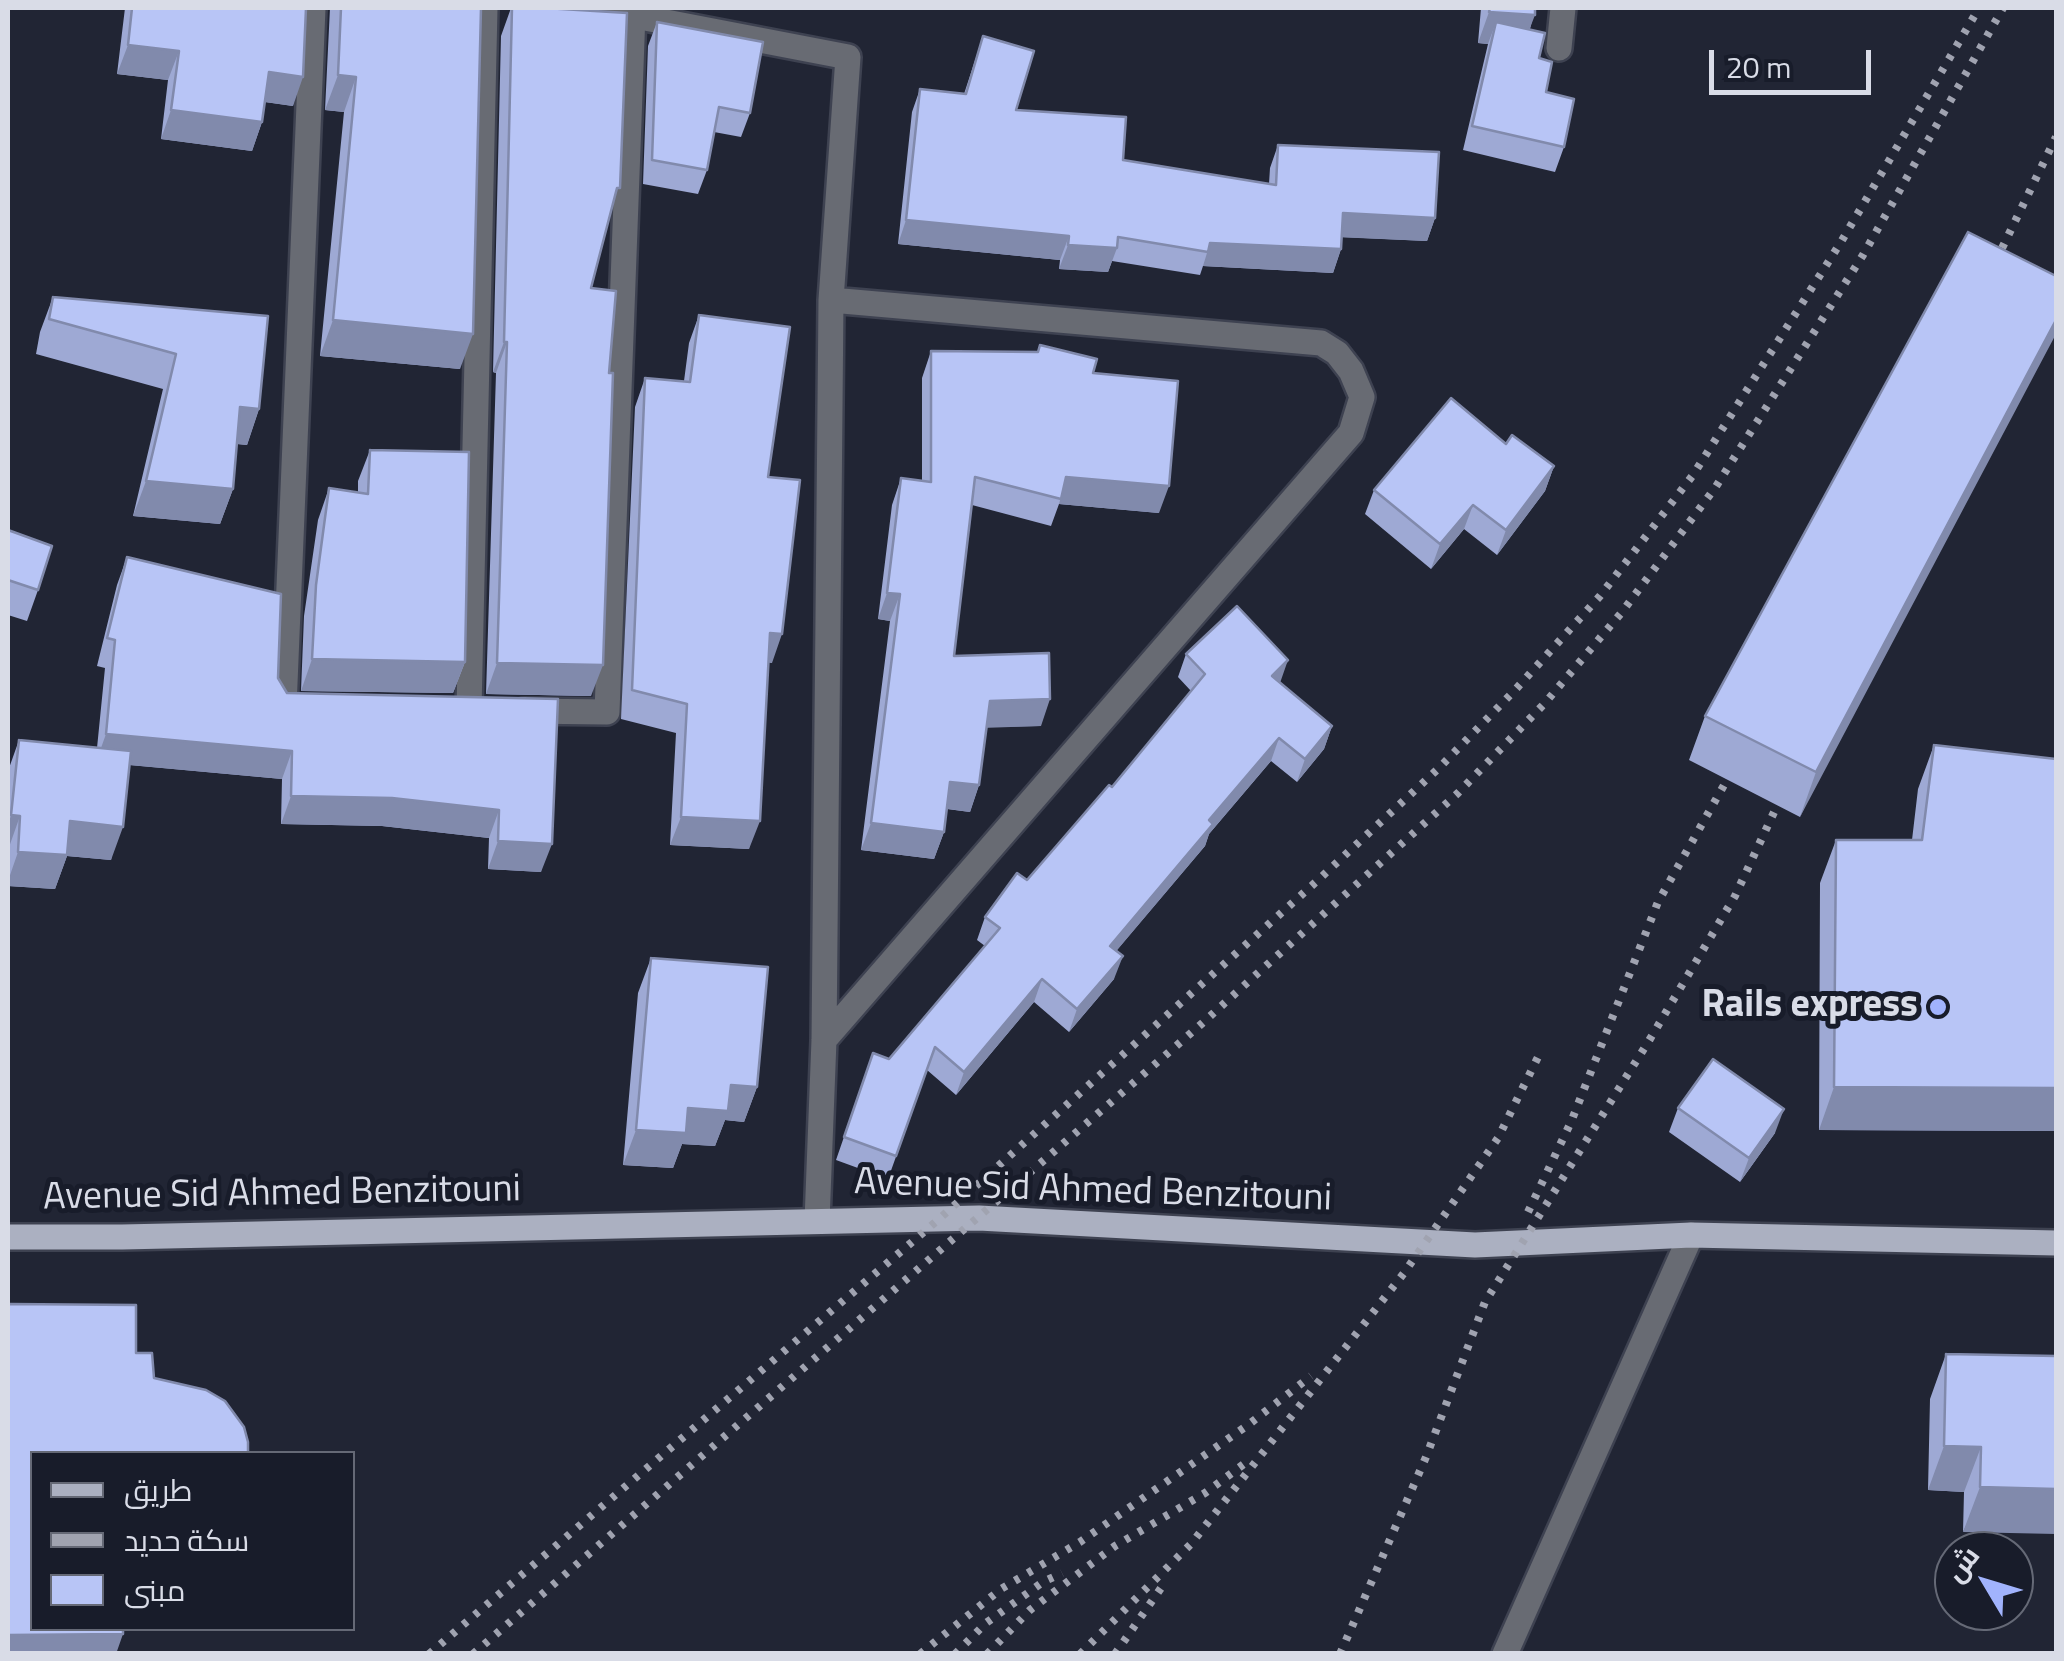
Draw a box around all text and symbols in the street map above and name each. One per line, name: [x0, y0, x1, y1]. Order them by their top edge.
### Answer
scale bar: [1714, 30, 1876, 92]
text: 20 m: [1726, 44, 1791, 90]
place label: Rails express: [1701, 984, 1918, 1030]
marker: Rails express: [1927, 996, 1949, 1018]
street label: Avenue Sid Ahmed Benzitouni: [853, 1161, 1333, 1223]
street label: Avenue Sid Ahmed Benzitouni: [43, 1168, 521, 1222]
legend: [30, 1451, 355, 1631]
text: طريق: [124, 1467, 193, 1513]
text: سكة حديد: [124, 1517, 249, 1563]
north arrow: [1934, 1531, 2034, 1631]
text: ش: [1934, 1536, 1990, 1591]
text: مبنى: [124, 1567, 185, 1613]

